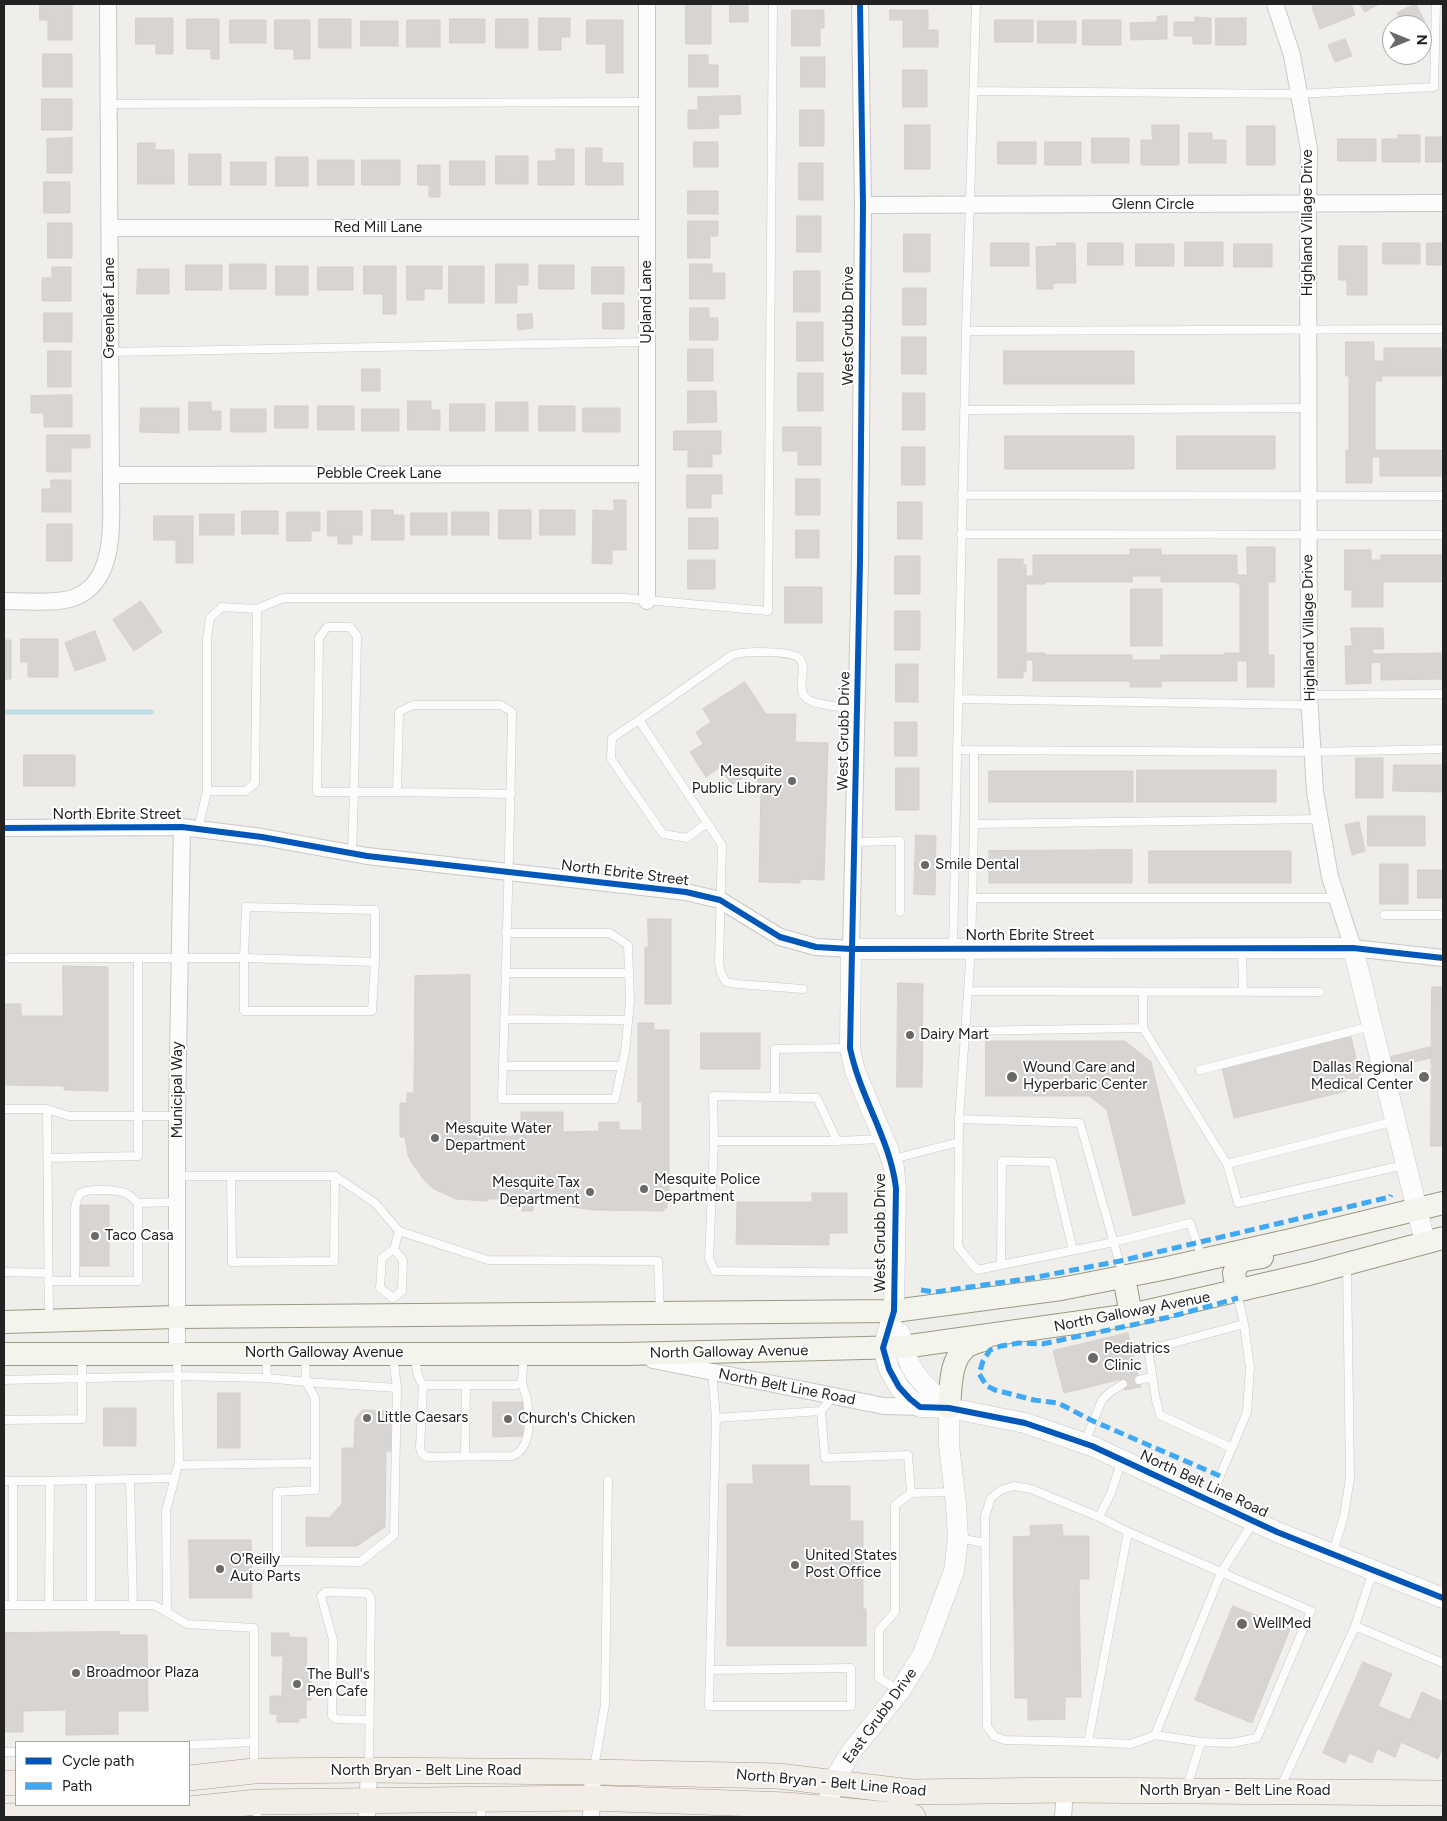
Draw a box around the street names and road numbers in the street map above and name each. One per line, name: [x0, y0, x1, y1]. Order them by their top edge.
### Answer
street label: Highland Village Drive: [1299, 149, 1317, 297]
street label: Glenn Circle: [1112, 196, 1194, 214]
street label: Red Mill Lane: [334, 219, 422, 237]
street label: Greenleaf Lane: [101, 257, 119, 359]
street label: Upland Lane: [638, 260, 656, 344]
street label: West Grubb Drive: [840, 266, 858, 386]
street label: Pebble Creek Lane: [317, 465, 441, 483]
street label: Highland Village Drive: [1299, 554, 1319, 702]
street label: West Grubb Drive: [834, 671, 854, 791]
street label: North Ebrite Street: [53, 806, 181, 824]
street label: North Ebrite Street: [560, 856, 690, 890]
street label: North Ebrite Street: [966, 927, 1094, 945]
street label: Municipal Way: [169, 1041, 187, 1139]
street label: West Grubb Drive: [872, 1173, 890, 1293]
street label: North Galloway Avenue: [1052, 1288, 1212, 1336]
street label: North Galloway Avenue: [649, 1342, 809, 1362]
street label: North Galloway Avenue: [245, 1344, 403, 1362]
street label: North Belt Line Road: [717, 1365, 857, 1409]
street label: North Belt Line Road: [1137, 1446, 1271, 1522]
street label: East Grubb Drive: [839, 1665, 921, 1767]
street label: North Bryan - Belt Line Road: [331, 1762, 521, 1780]
street label: North Bryan - Belt Line Road: [735, 1766, 927, 1800]
street label: North Bryan - Belt Line Road: [1140, 1782, 1330, 1800]

